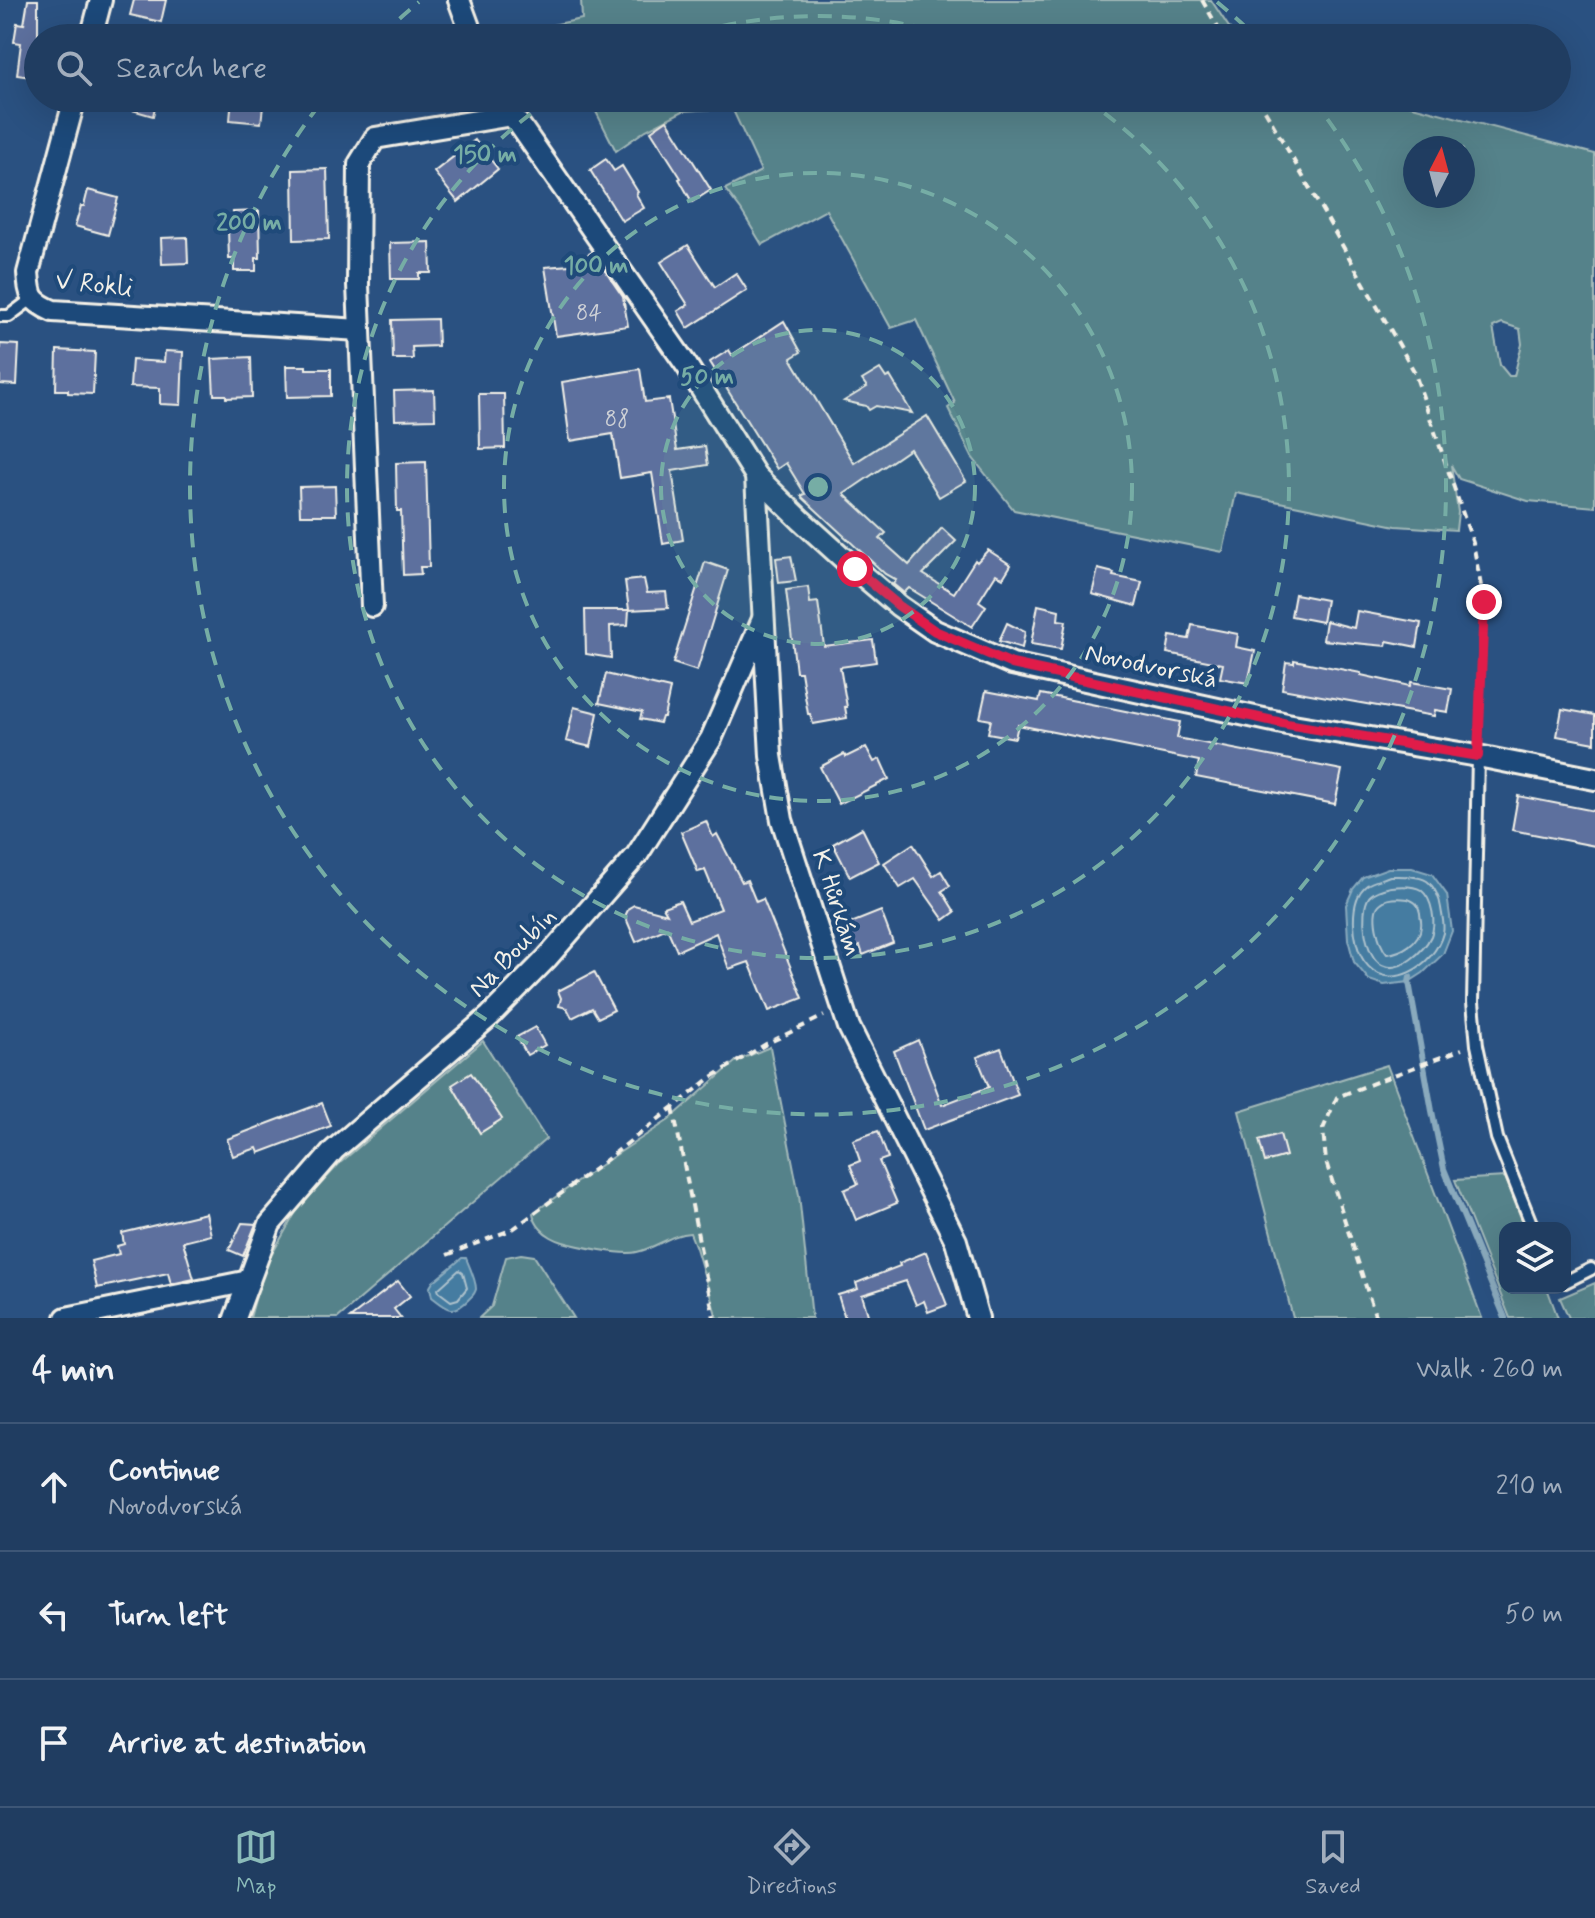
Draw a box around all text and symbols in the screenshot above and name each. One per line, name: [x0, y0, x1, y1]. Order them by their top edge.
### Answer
search box: [24, 24, 1571, 112]
icon: search: [52, 46, 96, 90]
text: Search here: [116, 49, 267, 88]
north arrow: [1403, 136, 1475, 208]
text: 150 m: [453, 140, 517, 171]
text: 200 m: [216, 208, 282, 239]
text: 100 m: [564, 251, 628, 282]
street label: V Rokli: [54, 264, 134, 306]
house number: 84: [576, 300, 602, 328]
text: 50 m: [680, 362, 734, 393]
house number: 88: [605, 406, 629, 434]
centre of rings: [804, 473, 832, 501]
route start: [837, 551, 873, 587]
route end: [1466, 584, 1502, 620]
street label: Novodvorská: [1082, 636, 1220, 698]
street label: K Hůrkám: [803, 845, 869, 961]
street label: Na Boubín: [461, 900, 565, 1006]
map controls: [1499, 1222, 1571, 1294]
button: layers: [1499, 1222, 1571, 1294]
text: 4 min: [32, 1348, 115, 1393]
text: Walk · 260 m: [1416, 1353, 1563, 1387]
text: Continue: [108, 1451, 220, 1490]
icon: ahead: [32, 1465, 76, 1509]
text: 210 m: [1496, 1470, 1563, 1504]
text: Novodvorská: [108, 1490, 242, 1524]
icon: left: [32, 1593, 76, 1637]
text: Turn left: [108, 1596, 228, 1635]
text: 50 m: [1505, 1598, 1563, 1632]
icon: arrive: [32, 1721, 76, 1765]
text: Arrive at destination: [108, 1724, 366, 1763]
tab: Map: [234, 1825, 278, 1901]
tab: Directions: [746, 1825, 837, 1901]
tab: Saved: [1305, 1825, 1361, 1901]

